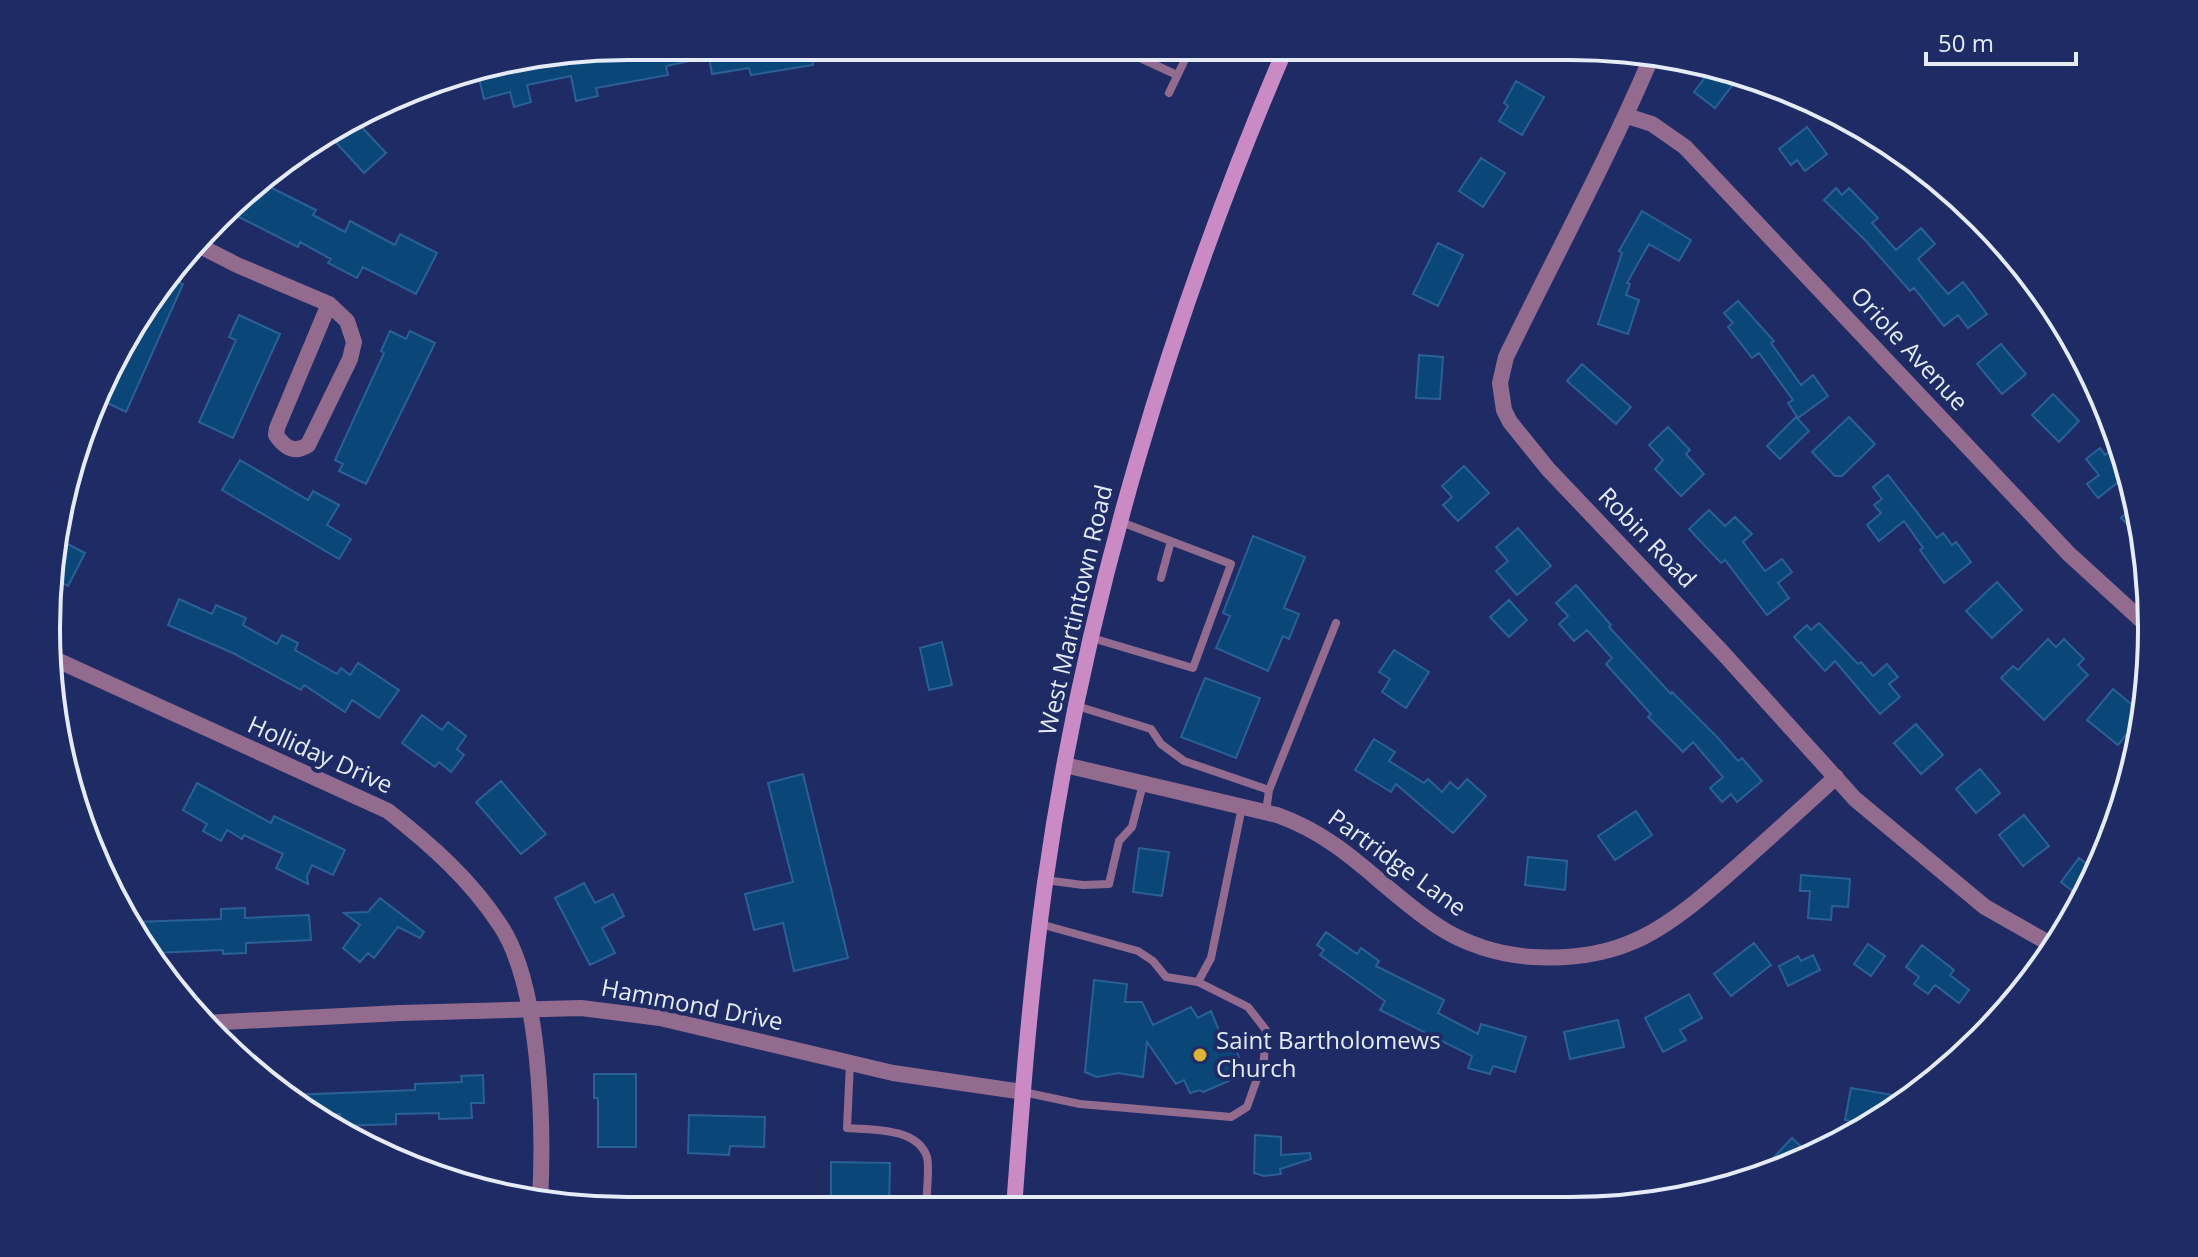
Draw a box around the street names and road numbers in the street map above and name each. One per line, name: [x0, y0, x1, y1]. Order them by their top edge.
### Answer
street label: Oriole Avenue: [1844, 279, 1976, 417]
street label: Robin Road: [1592, 479, 1704, 595]
street label: West Martintown Road: [1030, 481, 1119, 738]
street label: Holliday Drive: [243, 707, 398, 800]
street label: Partridge Lane: [1322, 800, 1474, 923]
street label: Hammond Drive: [599, 970, 786, 1037]

